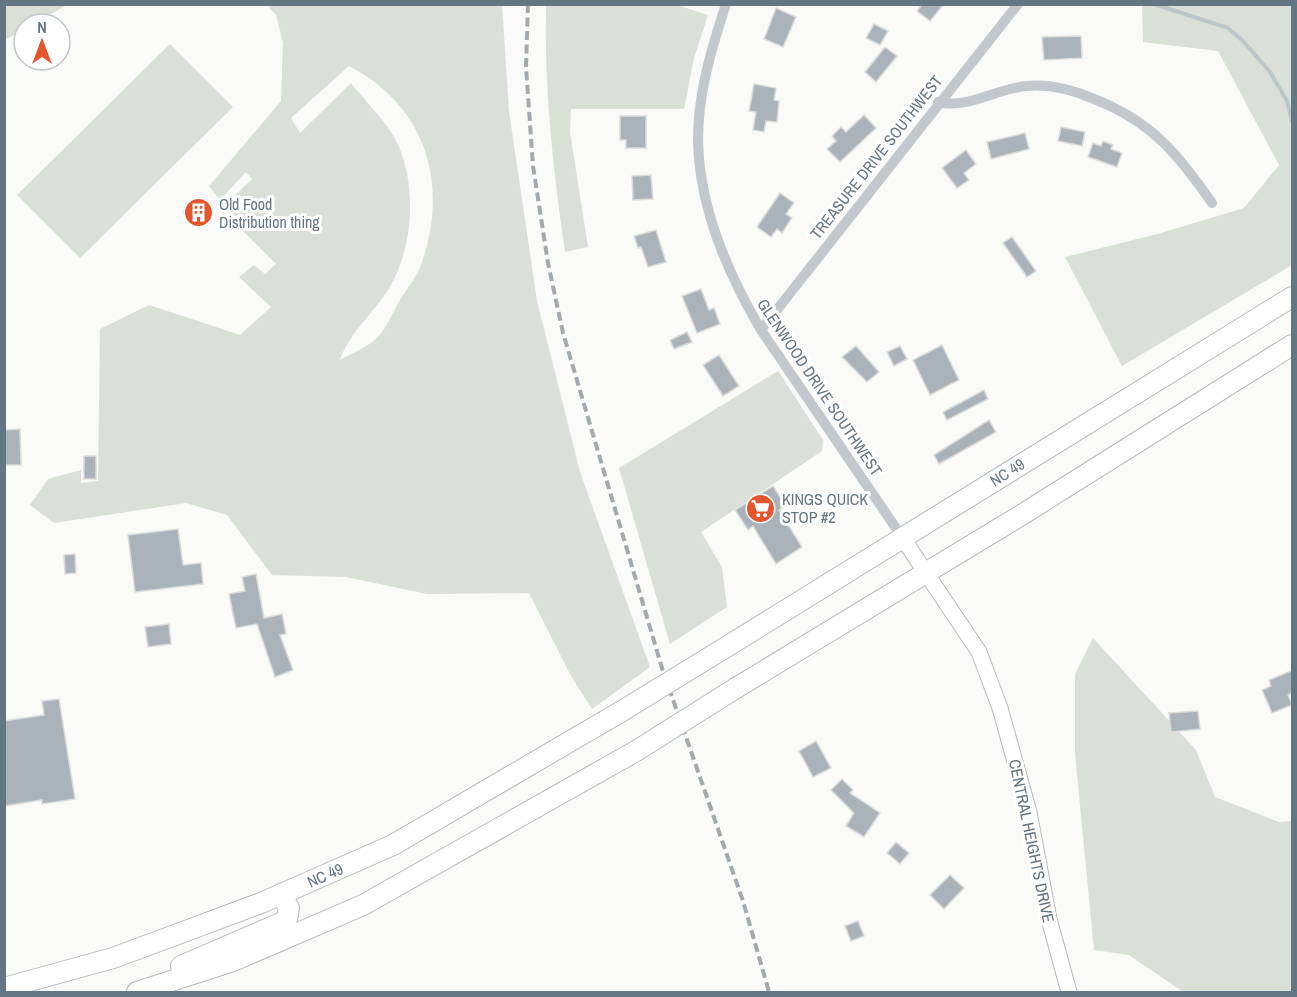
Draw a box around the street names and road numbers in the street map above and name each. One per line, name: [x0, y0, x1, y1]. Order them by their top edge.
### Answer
street label: TREASURE DRIVE SOUTHWEST: [805, 70, 947, 244]
street label: GLENWOOD DRIVE SOUTHWEST: [752, 294, 888, 480]
street label: NC 49: [985, 453, 1029, 491]
street label: CENTRAL HEIGHTS DRIVE: [1004, 757, 1060, 925]
street label: NC 49: [304, 857, 346, 893]

